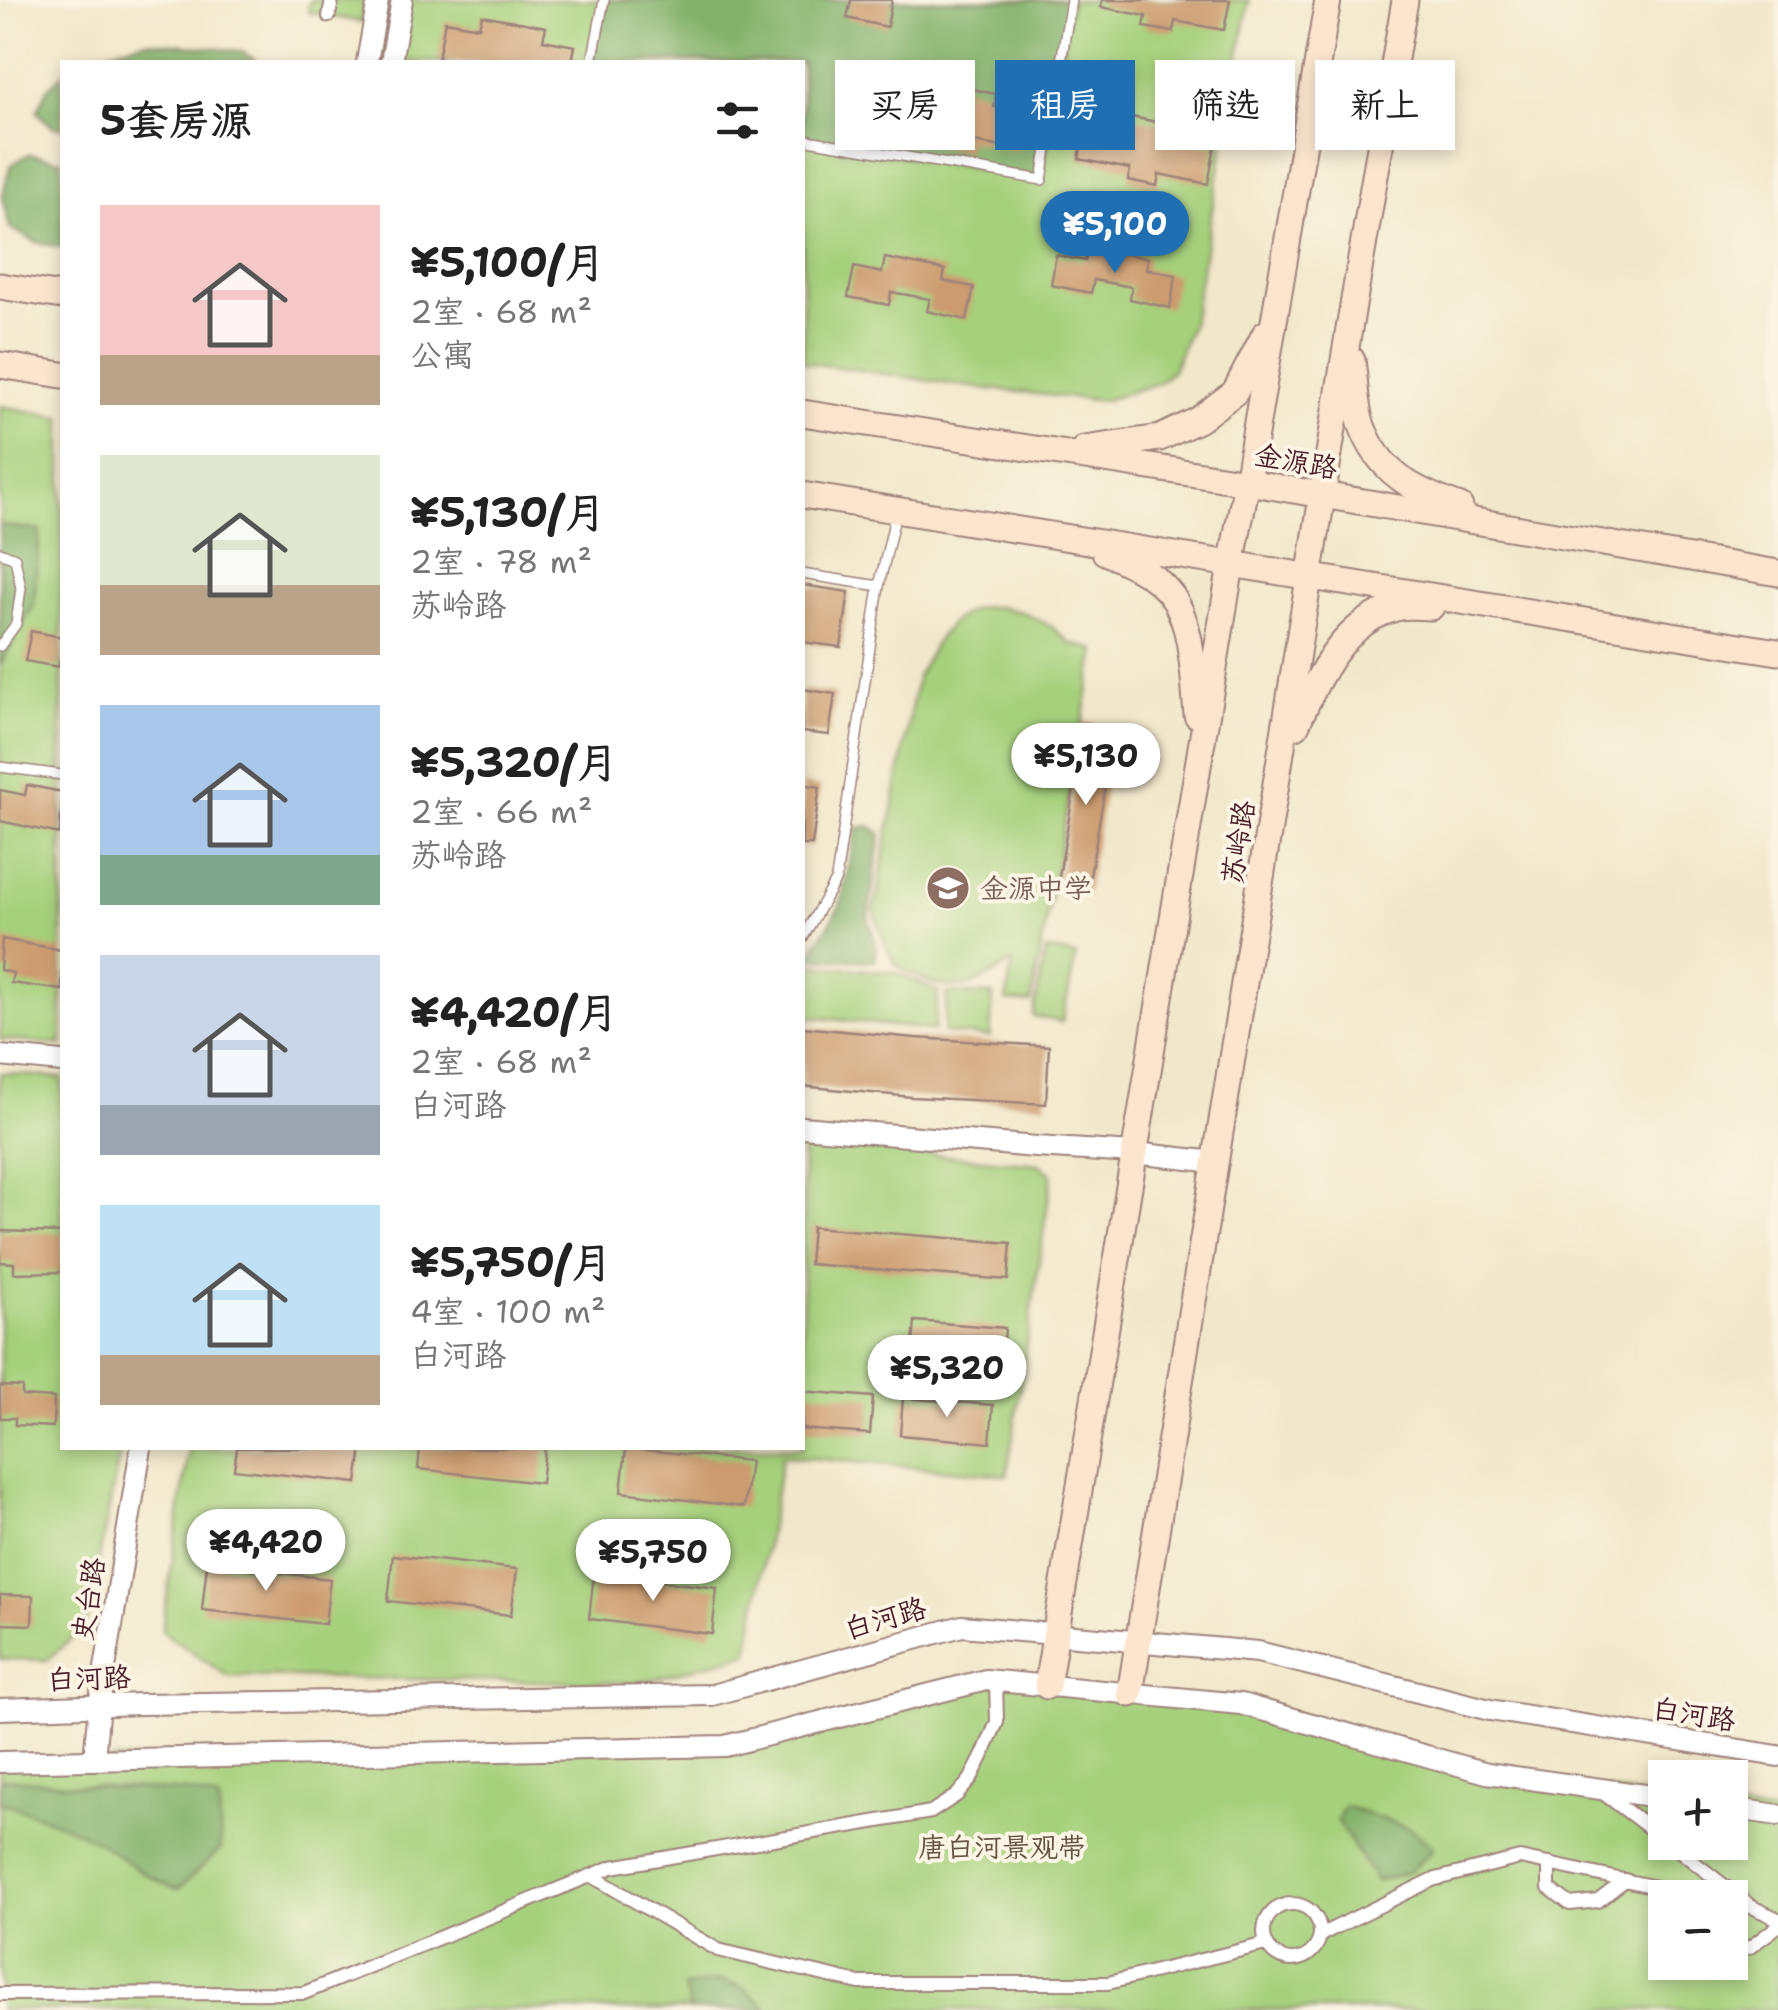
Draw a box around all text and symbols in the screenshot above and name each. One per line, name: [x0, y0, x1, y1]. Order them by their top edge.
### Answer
chip: 买房: [835, 60, 975, 150]
chip: 租房: [995, 60, 1135, 150]
chip: 筛选: [1155, 60, 1295, 150]
chip: 新上: [1315, 60, 1455, 150]
text: 5套房源: [100, 92, 252, 148]
icon: filters: [710, 93, 765, 148]
pin: ¥5,100: [1034, 191, 1196, 276]
text: ¥5,100: [1062, 202, 1168, 245]
text: ¥5,100/月: [410, 234, 606, 290]
icon: home: [180, 245, 300, 365]
text: 2室 · 68 m²: [410, 290, 592, 333]
text: 公寓: [410, 333, 474, 376]
street label: 金源路: [1251, 435, 1341, 487]
text: ¥5,130/月: [410, 484, 606, 540]
icon: home: [180, 495, 300, 615]
text: 2室 · 78 m²: [410, 540, 592, 583]
text: 苏岭路: [410, 583, 506, 626]
pin: ¥5,130: [1005, 723, 1167, 808]
text: ¥5,320/月: [410, 734, 619, 790]
text: ¥5,130: [1033, 734, 1139, 777]
icon: home: [180, 745, 300, 865]
text: 2室 · 66 m²: [410, 790, 592, 833]
street label: 苏岭路: [1213, 798, 1263, 886]
text: 苏岭路: [410, 833, 506, 876]
school or university icon: 金源中学: [925, 865, 971, 911]
place label: 金源中学: [980, 869, 1092, 907]
text: ¥4,420/月: [410, 984, 619, 1040]
icon: home: [180, 995, 300, 1115]
text: 2室 · 68 m²: [410, 1040, 592, 1083]
text: 白河路: [410, 1083, 506, 1126]
text: ¥5,750/月: [410, 1234, 613, 1290]
icon: home: [180, 1245, 300, 1365]
text: 4室 · 100 m²: [410, 1290, 606, 1333]
text: 白河路: [410, 1333, 506, 1376]
pin: ¥5,320: [866, 1335, 1028, 1420]
text: ¥5,320: [890, 1346, 1004, 1389]
pin: ¥4,420: [185, 1509, 347, 1594]
pin: ¥5,750: [572, 1519, 734, 1604]
text: ¥4,420: [208, 1520, 324, 1563]
text: ¥5,750: [598, 1530, 708, 1573]
street label: 史台路: [63, 1555, 113, 1643]
street label: 白河路: [839, 1588, 931, 1648]
street label: 白河路: [46, 1658, 132, 1698]
street label: 白河路: [1650, 1689, 1738, 1739]
map controls: [1648, 1760, 1748, 1980]
button: +: [1648, 1760, 1748, 1860]
park label: 唐白河景观带: [918, 1828, 1086, 1866]
button: −: [1648, 1880, 1748, 1980]

